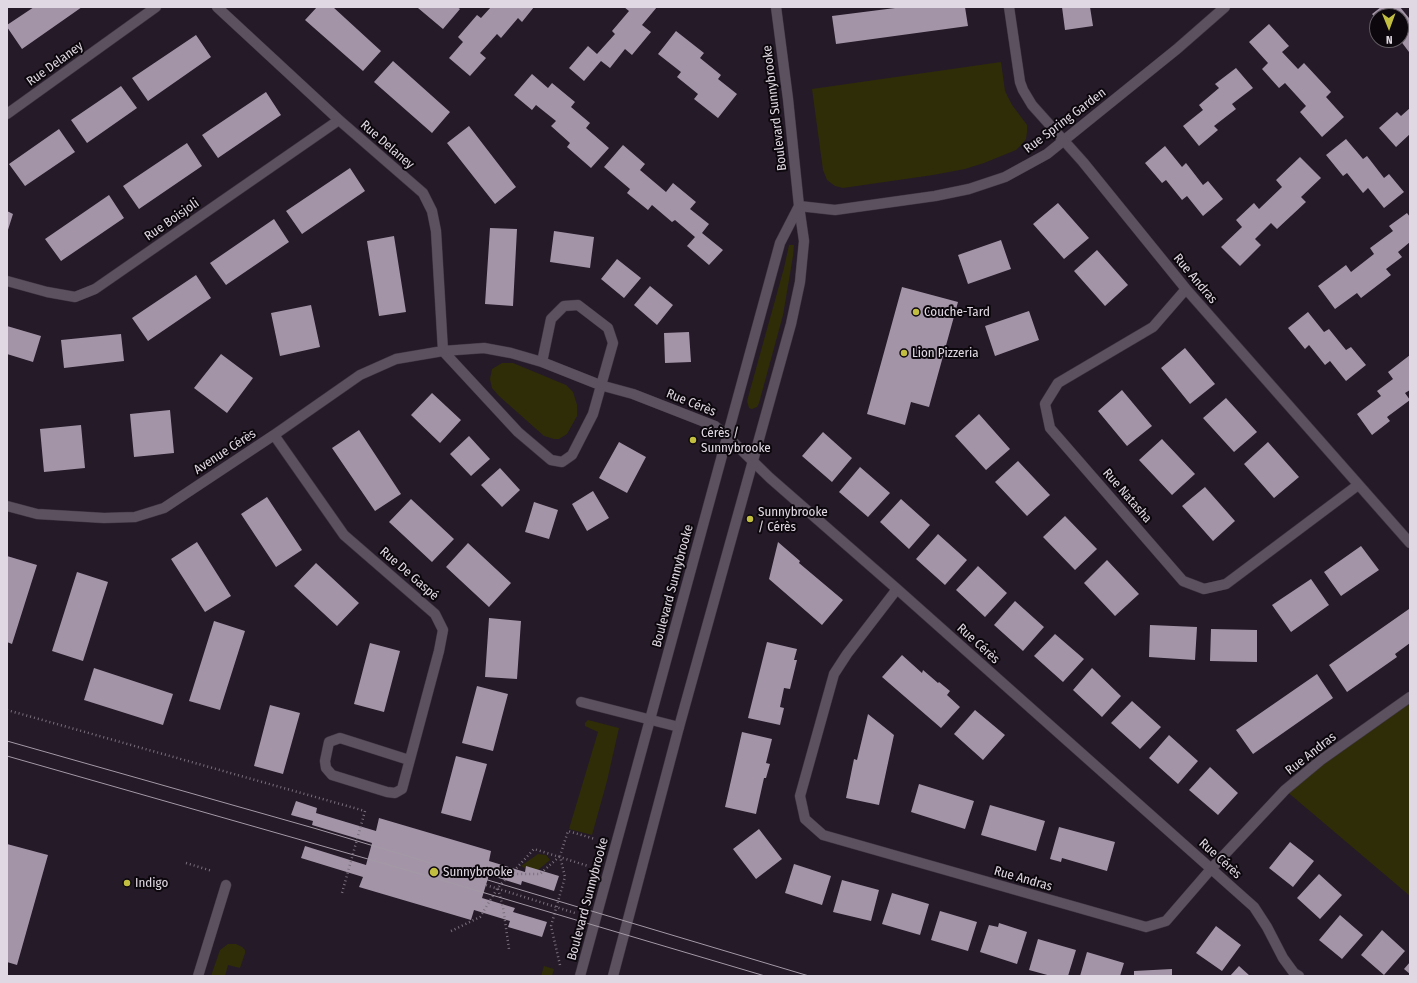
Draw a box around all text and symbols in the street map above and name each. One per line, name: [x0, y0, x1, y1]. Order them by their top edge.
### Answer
north arrow: [1369, 8, 1409, 48]
text: N: [1386, 33, 1393, 46]
street label: Rue Delaney: [24, 38, 86, 90]
street label: Boulevard Sunnybrooke: [760, 44, 790, 172]
street label: Rue Spring Garden: [1021, 85, 1109, 157]
street label: Rue Delaney: [357, 117, 417, 173]
street label: Rue Boisjoli: [142, 196, 202, 244]
street label: Rue Andras: [1170, 251, 1220, 307]
place label: Couche-Tard: [924, 304, 990, 320]
marker: Couche-Tard: [911, 307, 921, 317]
place label: Lion Pizzeria: [912, 345, 979, 361]
marker: Lion Pizzeria: [899, 348, 909, 358]
street label: Rue Cérès: [664, 386, 718, 420]
place label: Cérès / Sunnybrooke: [701, 425, 771, 456]
street label: Avenue Cérès: [191, 426, 259, 478]
marker: Cérès / Sunnybrooke: [688, 435, 698, 445]
street label: Rue Natasha: [1099, 466, 1155, 526]
place label: Sunnybrooke / Cérès: [758, 504, 828, 535]
marker: Sunnybrooke / Cérès: [745, 514, 755, 524]
street label: Boulevard Sunnybrooke: [649, 523, 697, 649]
street label: Rue De Gaspé: [376, 544, 442, 604]
street label: Rue Cérès: [953, 621, 1003, 667]
street label: Rue Andras: [1283, 729, 1339, 779]
street label: Boulevard Sunnybrooke: [564, 836, 612, 962]
street label: Rue Cérès: [1195, 836, 1245, 882]
street label: Rue Andras: [992, 863, 1054, 895]
place label: Sunnybrooke: [443, 864, 513, 880]
marker: Sunnybrooke: [428, 866, 440, 878]
place label: Indigo: [135, 875, 168, 891]
marker: Indigo: [122, 878, 132, 888]

